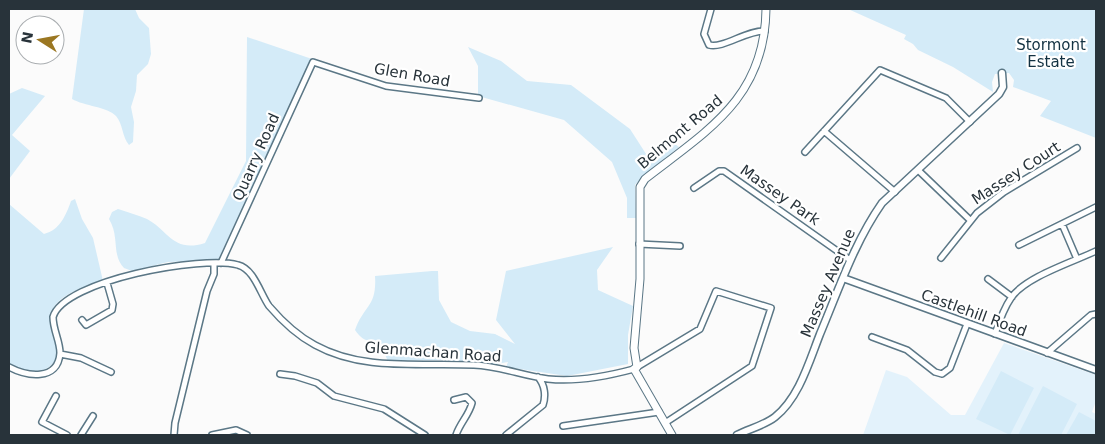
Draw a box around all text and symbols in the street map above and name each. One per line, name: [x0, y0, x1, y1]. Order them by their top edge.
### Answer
north arrow: [15, 15, 65, 65]
text: N: [18, 30, 36, 45]
park label: Stormont Estate: [1016, 36, 1086, 71]
street label: Glen Road: [373, 59, 451, 91]
street label: Belmont Road: [634, 91, 726, 173]
street label: Quarry Road: [229, 110, 283, 204]
street label: Massey Court: [968, 138, 1064, 208]
street label: Massey Park: [737, 161, 824, 229]
street label: Massey Avenue: [797, 226, 859, 340]
street label: Castlehill Road: [919, 286, 1029, 340]
street label: Glenmachan Road: [364, 338, 502, 366]

